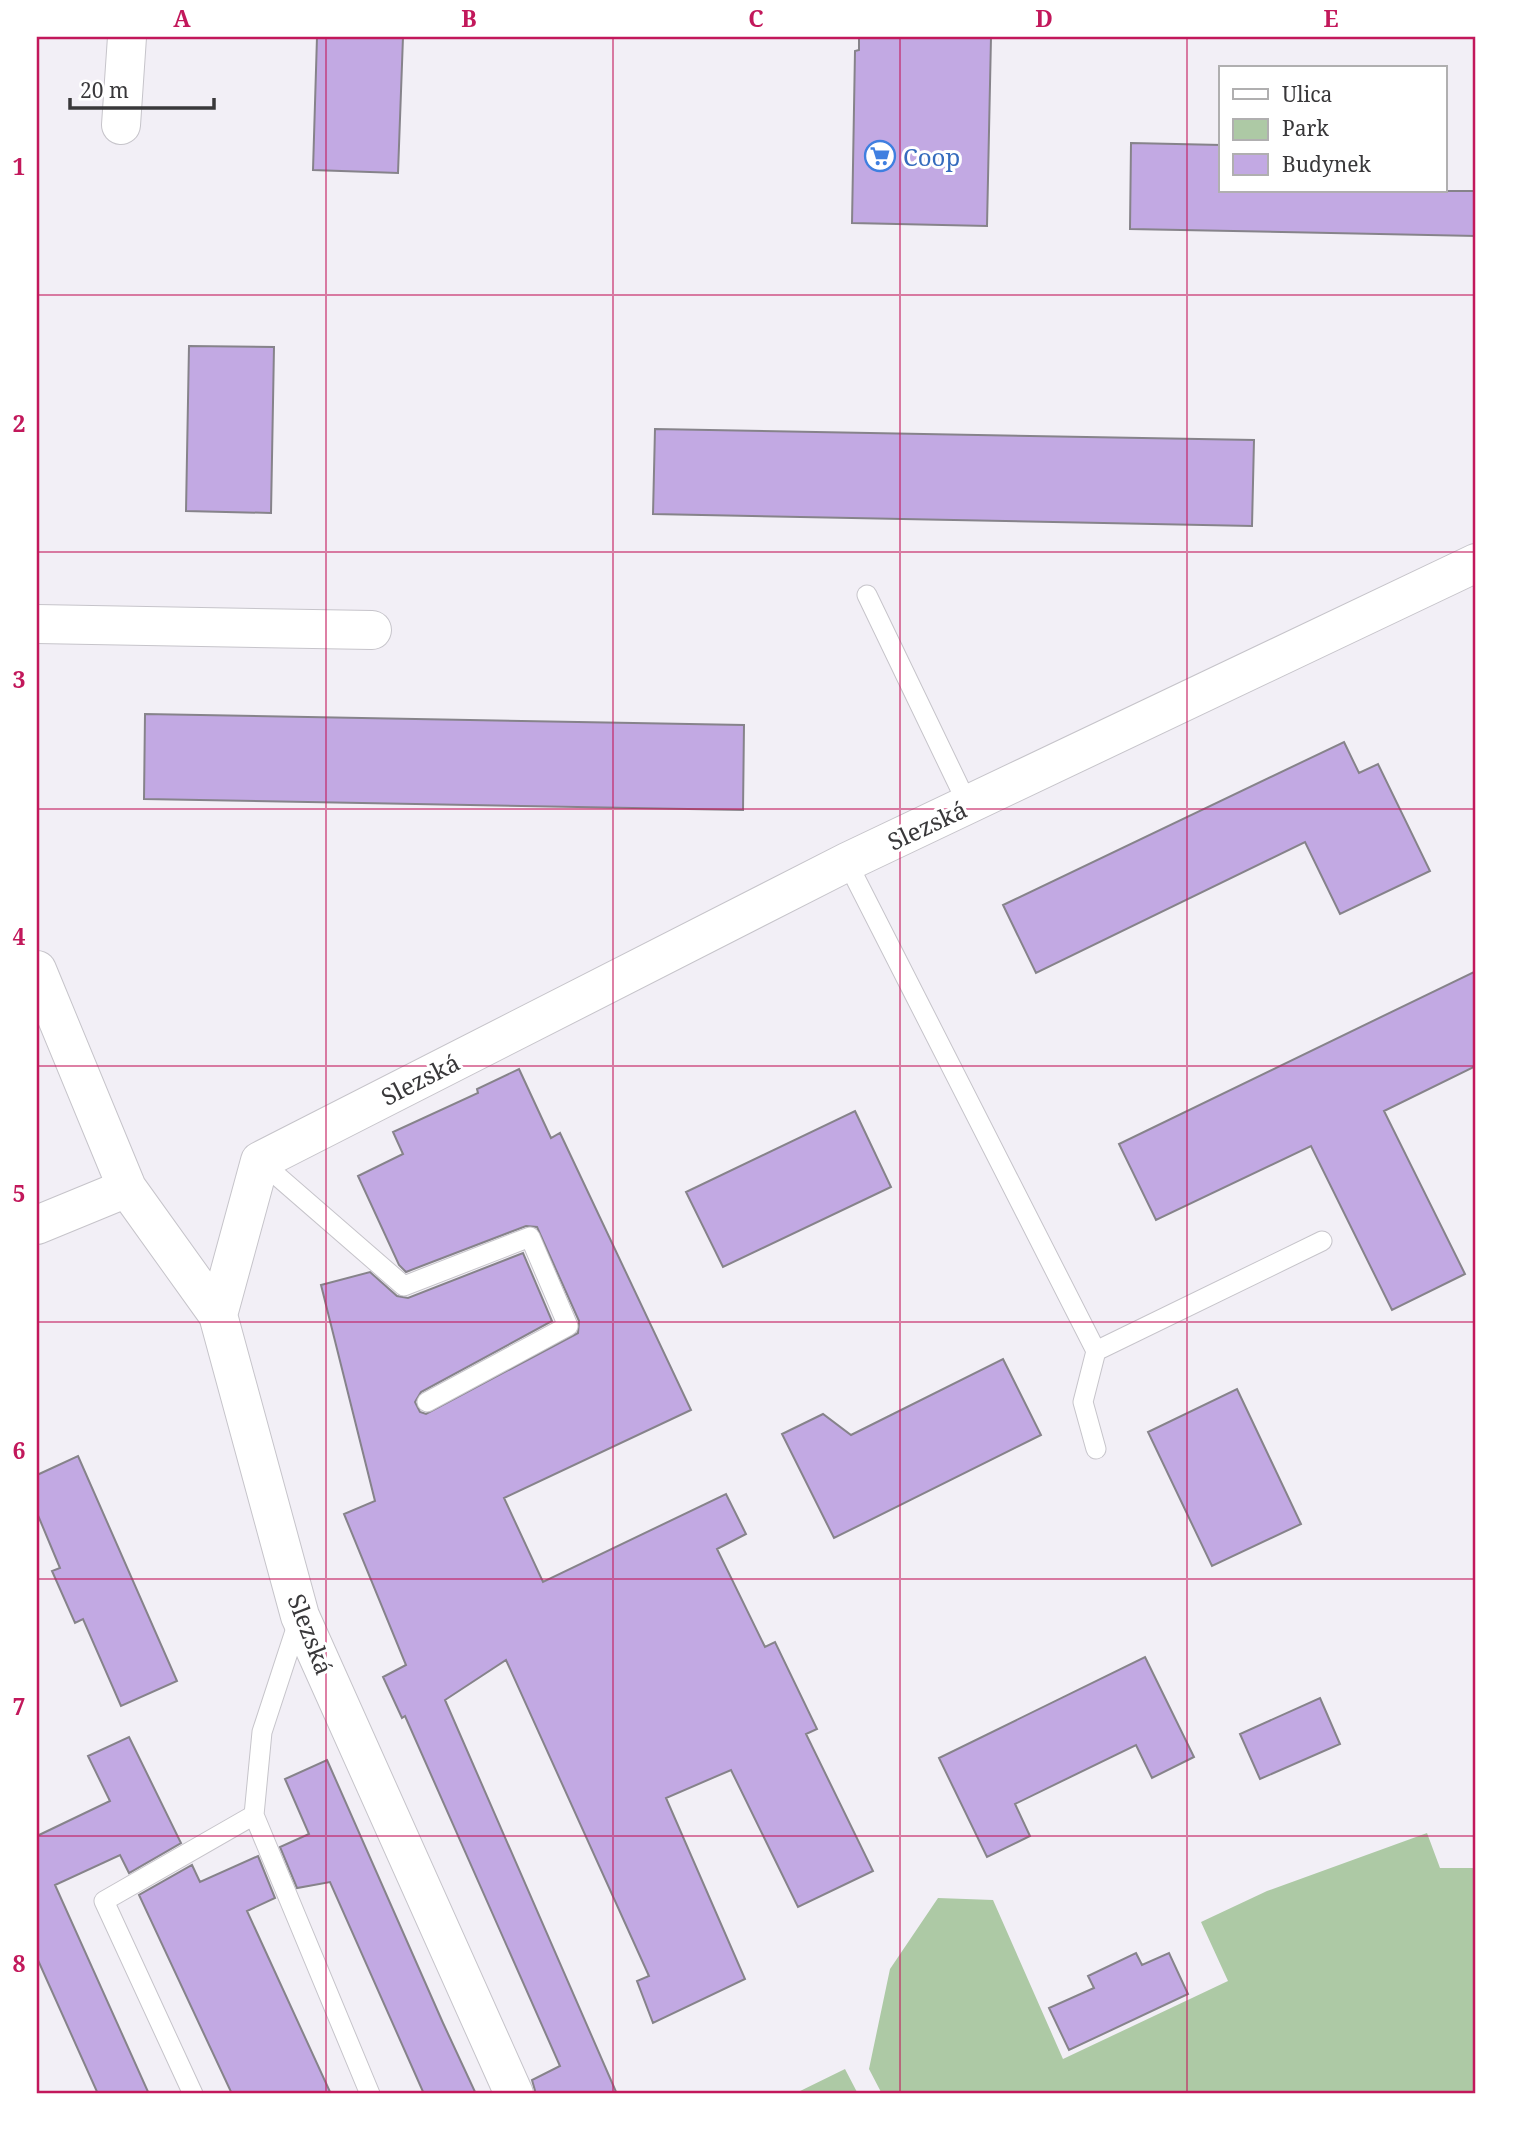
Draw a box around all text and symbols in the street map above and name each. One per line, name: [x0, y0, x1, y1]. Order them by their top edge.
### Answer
text: A: [173, 2, 191, 34]
text: B: [461, 2, 477, 34]
text: C: [748, 2, 764, 34]
text: D: [1035, 2, 1053, 34]
text: E: [1323, 2, 1339, 34]
scale bar: [70, 66, 214, 110]
legend: [1219, 66, 1446, 192]
text: 20 m: [80, 76, 129, 104]
text: Ulica: [1282, 80, 1332, 108]
text: Park: [1282, 114, 1329, 142]
supermarket icon: Coop: [863, 139, 897, 173]
place label: Coop: [903, 140, 960, 173]
text: 1: [13, 150, 26, 182]
text: Budynek: [1282, 150, 1372, 178]
text: 2: [13, 407, 26, 439]
text: 3: [13, 663, 26, 695]
street label: Slezská: [882, 792, 972, 858]
text: 4: [13, 920, 26, 952]
street label: Slezská: [375, 1045, 465, 1113]
text: 5: [13, 1177, 26, 1209]
text: 6: [13, 1434, 26, 1466]
street label: Slezská: [281, 1589, 341, 1679]
text: 7: [13, 1690, 26, 1722]
text: 8: [13, 1947, 26, 1979]

